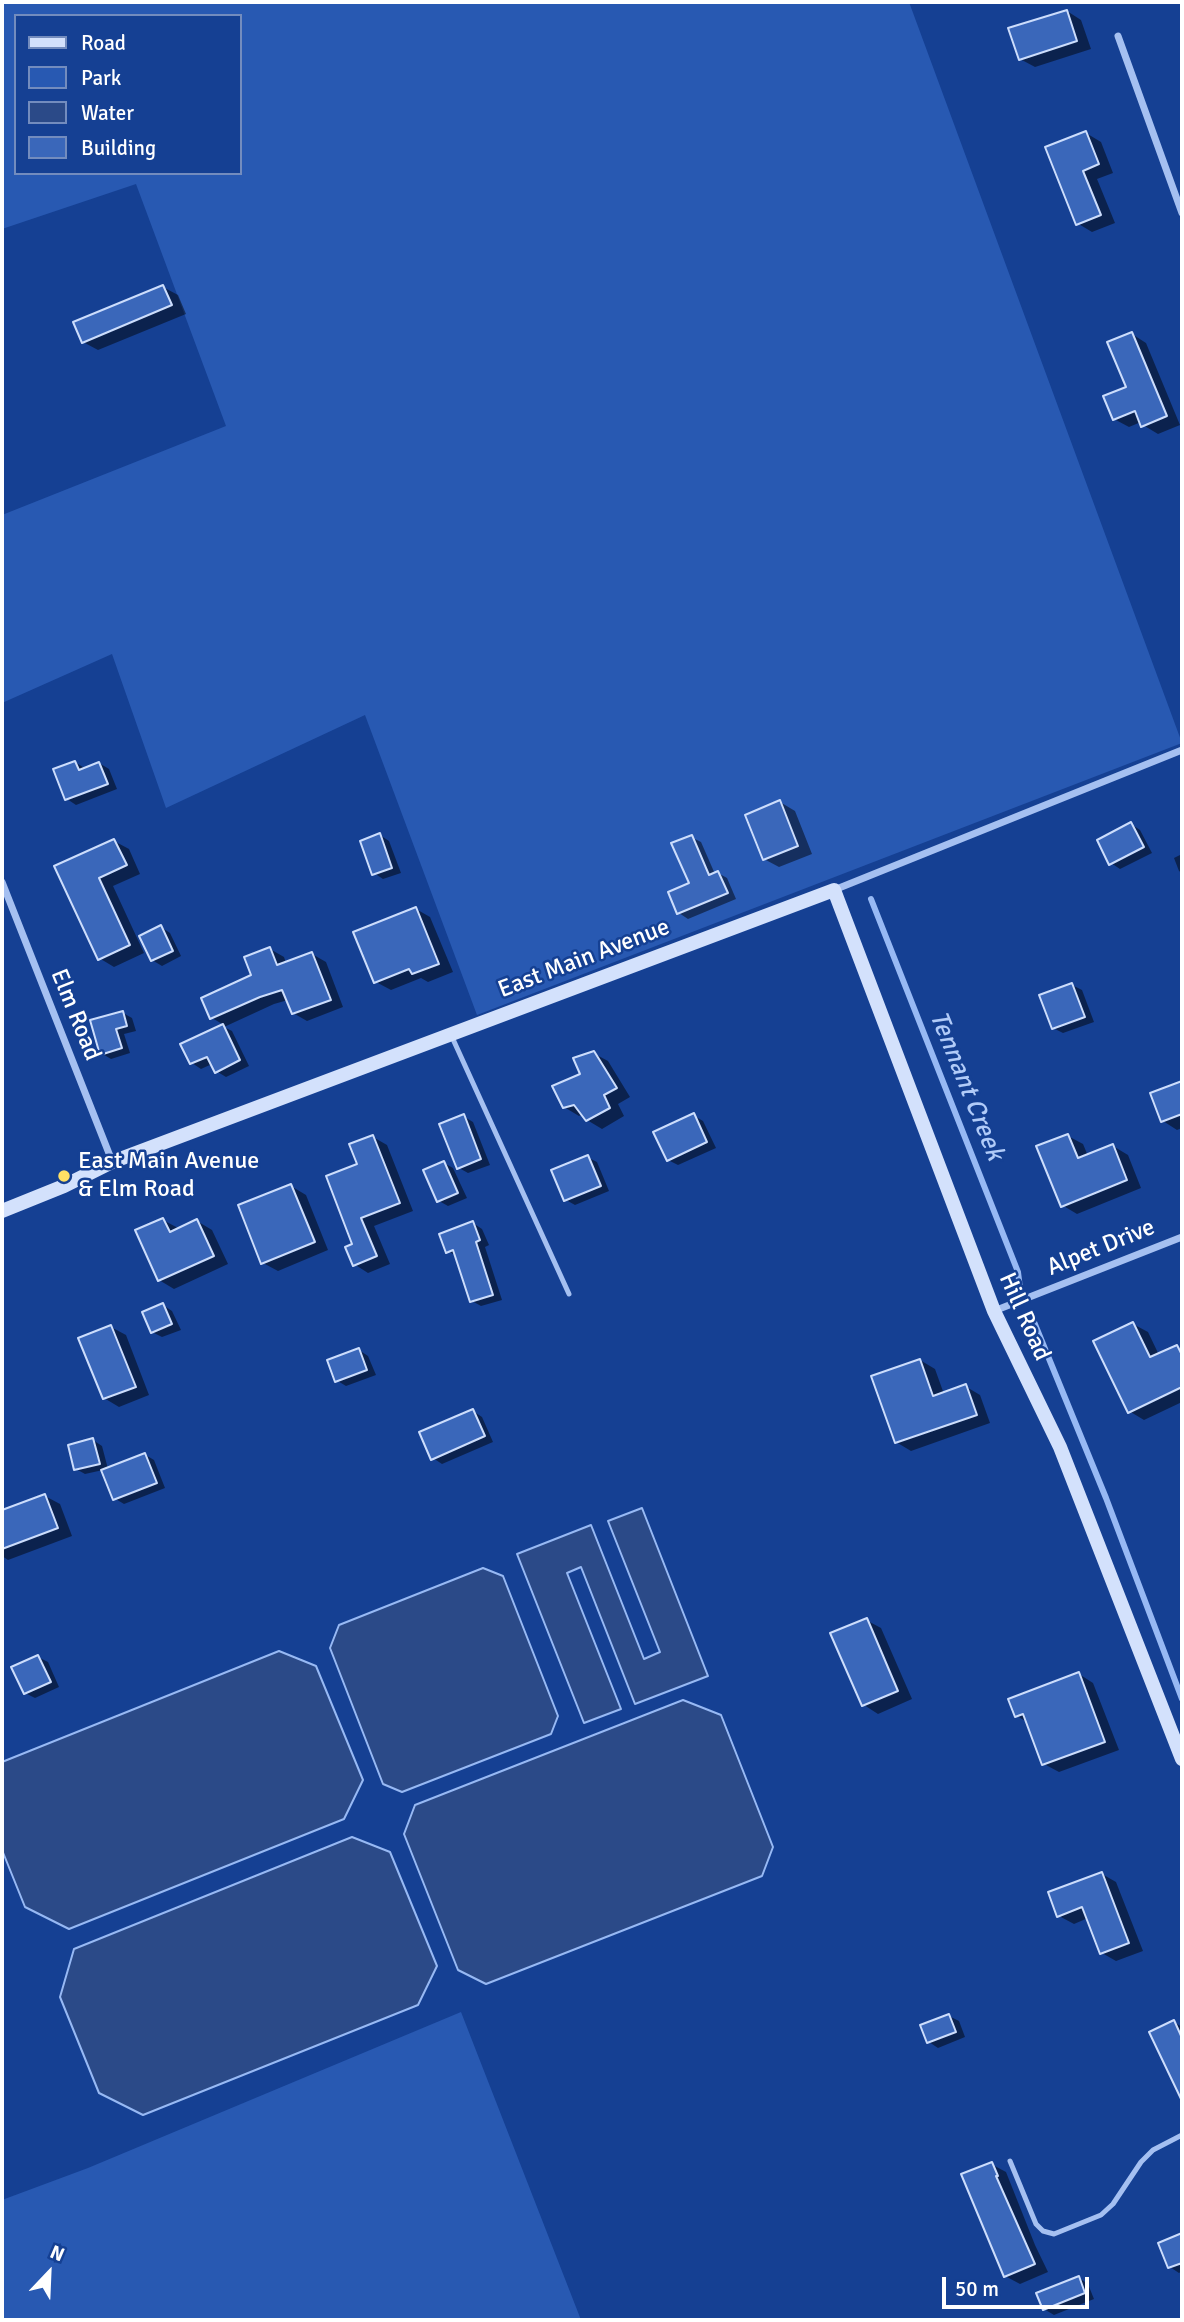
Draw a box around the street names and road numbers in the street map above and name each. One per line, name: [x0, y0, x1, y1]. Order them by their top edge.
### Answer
street label: East Main Avenue: [494, 913, 674, 1005]
street label: Elm Road: [44, 965, 106, 1065]
street label: Alpet Drive: [1043, 1213, 1159, 1283]
street label: Hill Road: [992, 1269, 1056, 1365]

